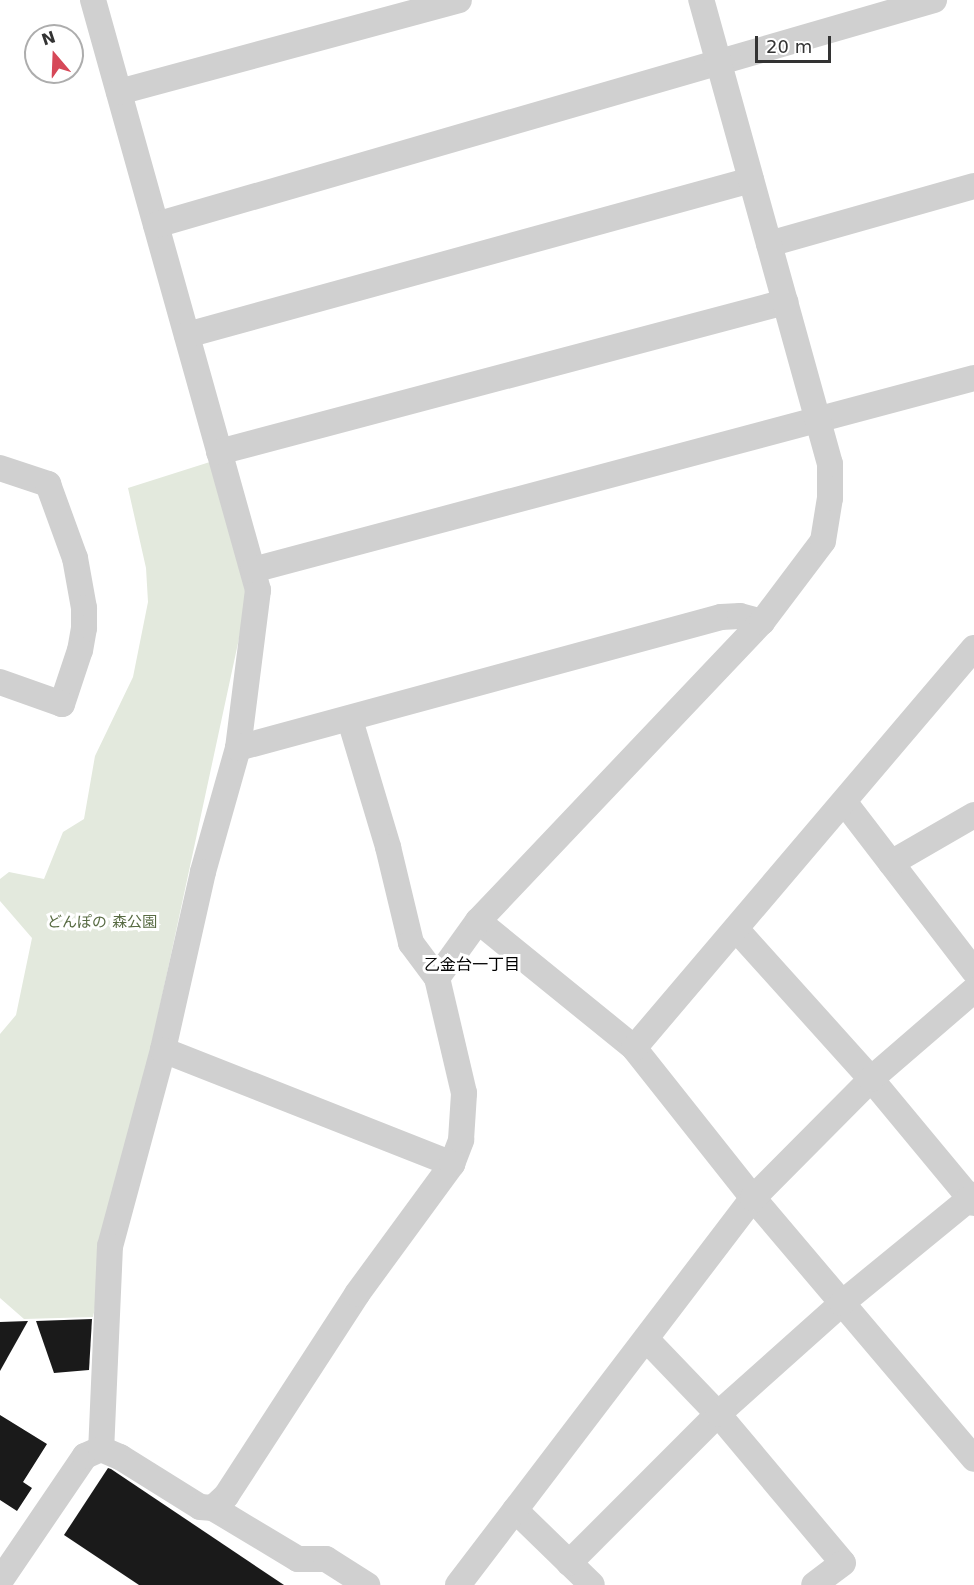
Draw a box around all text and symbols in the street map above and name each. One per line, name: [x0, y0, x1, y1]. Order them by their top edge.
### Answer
north arrow: [24, 24, 84, 84]
scale bar: [758, 24, 834, 62]
text: N: [39, 27, 58, 50]
text: 20 m: [766, 36, 812, 57]
park label: どんぽの 森公園: [47, 914, 157, 932]
district label: 乙金台一丁目: [424, 955, 520, 975]

